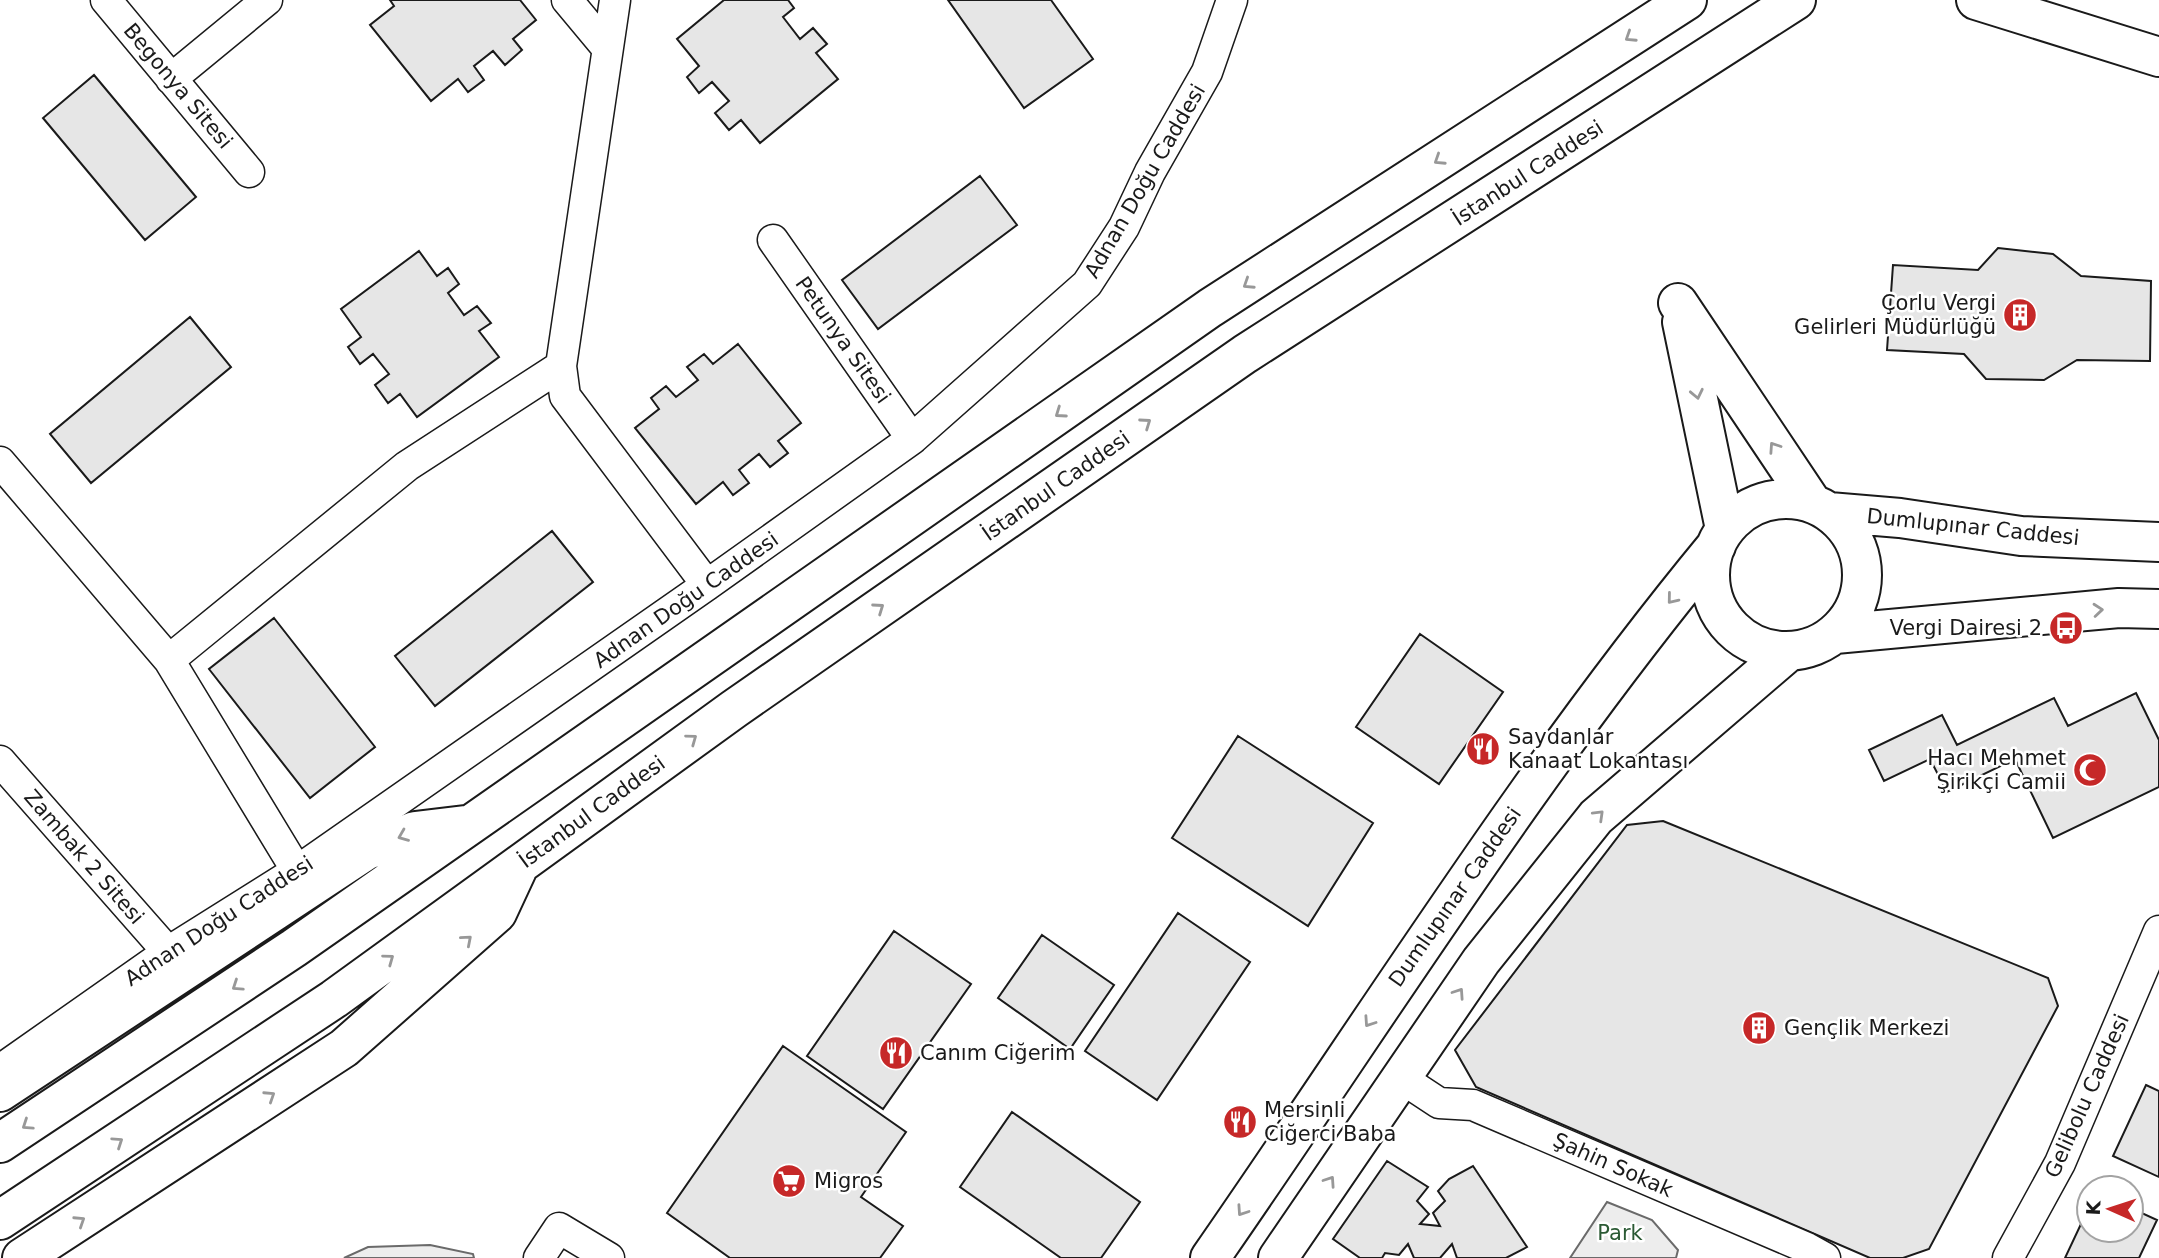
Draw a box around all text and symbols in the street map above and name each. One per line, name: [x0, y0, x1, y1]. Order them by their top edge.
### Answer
street label: Begonya Sitesi: [119, 19, 237, 153]
one-way arrow: [1625, 29, 1638, 41]
street label: Adnan Doğu Caddesi: [1080, 80, 1210, 282]
street label: İstanbul Caddesi: [1448, 115, 1608, 231]
one-way arrow: [1434, 152, 1447, 165]
street label: Petunya Sitesi: [791, 272, 895, 408]
one-way arrow: [1242, 275, 1255, 288]
place label: Çorlu Vergi Gelirleri Müdürlüğü: [1794, 291, 1996, 339]
building icon: Çorlu Vergi Gelirleri Müdürlüğü: [2001, 296, 2039, 334]
one-way arrow: [1688, 388, 1703, 400]
one-way arrow: [1055, 405, 1068, 417]
one-way arrow: [1138, 419, 1151, 431]
street label: İstanbul Caddesi: [977, 425, 1134, 546]
one-way arrow: [1769, 441, 1782, 454]
street label: Dumlupınar Caddesi: [1866, 504, 2080, 550]
street label: Adnan Doğu Caddesi: [589, 527, 783, 673]
one-way arrow: [1668, 591, 1681, 603]
one-way arrow: [871, 603, 884, 616]
one-way arrow: [2093, 603, 2104, 618]
bus stop icon: Vergi Dairesi 2: [2047, 609, 2085, 647]
place label: Vergi Dairesi 2: [1889, 616, 2042, 640]
place label: Saydanlar Kanaat Lokantası: [1508, 725, 1688, 773]
restaurant icon: Saydanlar Kanaat Lokantası: [1464, 730, 1502, 768]
one-way arrow: [684, 735, 697, 747]
place label: Hacı Mehmet Şirikçi Camii: [1927, 746, 2066, 794]
street label: İstanbul Caddesi: [514, 750, 670, 873]
mosque icon: Hacı Mehmet Şirikçi Camii: [2071, 751, 2109, 789]
street label: Zambak 2 Sitesi: [19, 785, 149, 929]
street label: Dumlupınar Caddesi: [1384, 803, 1526, 991]
one-way arrow: [1591, 811, 1604, 824]
one-way arrow: [398, 827, 410, 841]
street label: Adnan Doğu Caddesi: [120, 851, 318, 991]
one-way arrow: [459, 936, 472, 948]
one-way arrow: [381, 955, 394, 967]
one-way arrow: [232, 977, 245, 990]
one-way arrow: [1450, 988, 1463, 1001]
building icon: Gençlik Merkezi: [1740, 1009, 1778, 1047]
street label: Gelibolu Caddesi: [2040, 1010, 2134, 1182]
one-way arrow: [1364, 1015, 1377, 1028]
place label: Gençlik Merkezi: [1784, 1016, 1949, 1040]
restaurant icon: Canım Ciğerim: [877, 1034, 915, 1072]
place label: Canım Ciğerim: [920, 1041, 1075, 1065]
one-way arrow: [262, 1092, 275, 1104]
place label: Mersinli Ciğerci Baba: [1264, 1098, 1396, 1146]
restaurant icon: Mersinli Ciğerci Baba: [1221, 1103, 1259, 1141]
one-way arrow: [22, 1117, 35, 1129]
street label: Şahin Sokak: [1550, 1128, 1677, 1202]
one-way arrow: [110, 1138, 123, 1150]
supermarket icon: Migros: [770, 1162, 808, 1200]
place label: Migros: [814, 1169, 883, 1193]
north arrow: [2075, 1174, 2145, 1244]
one-way arrow: [1322, 1176, 1334, 1189]
text: K: [2082, 1199, 2104, 1216]
one-way arrow: [1237, 1203, 1250, 1216]
one-way arrow: [72, 1216, 85, 1229]
park label: Park: [1597, 1221, 1644, 1245]

